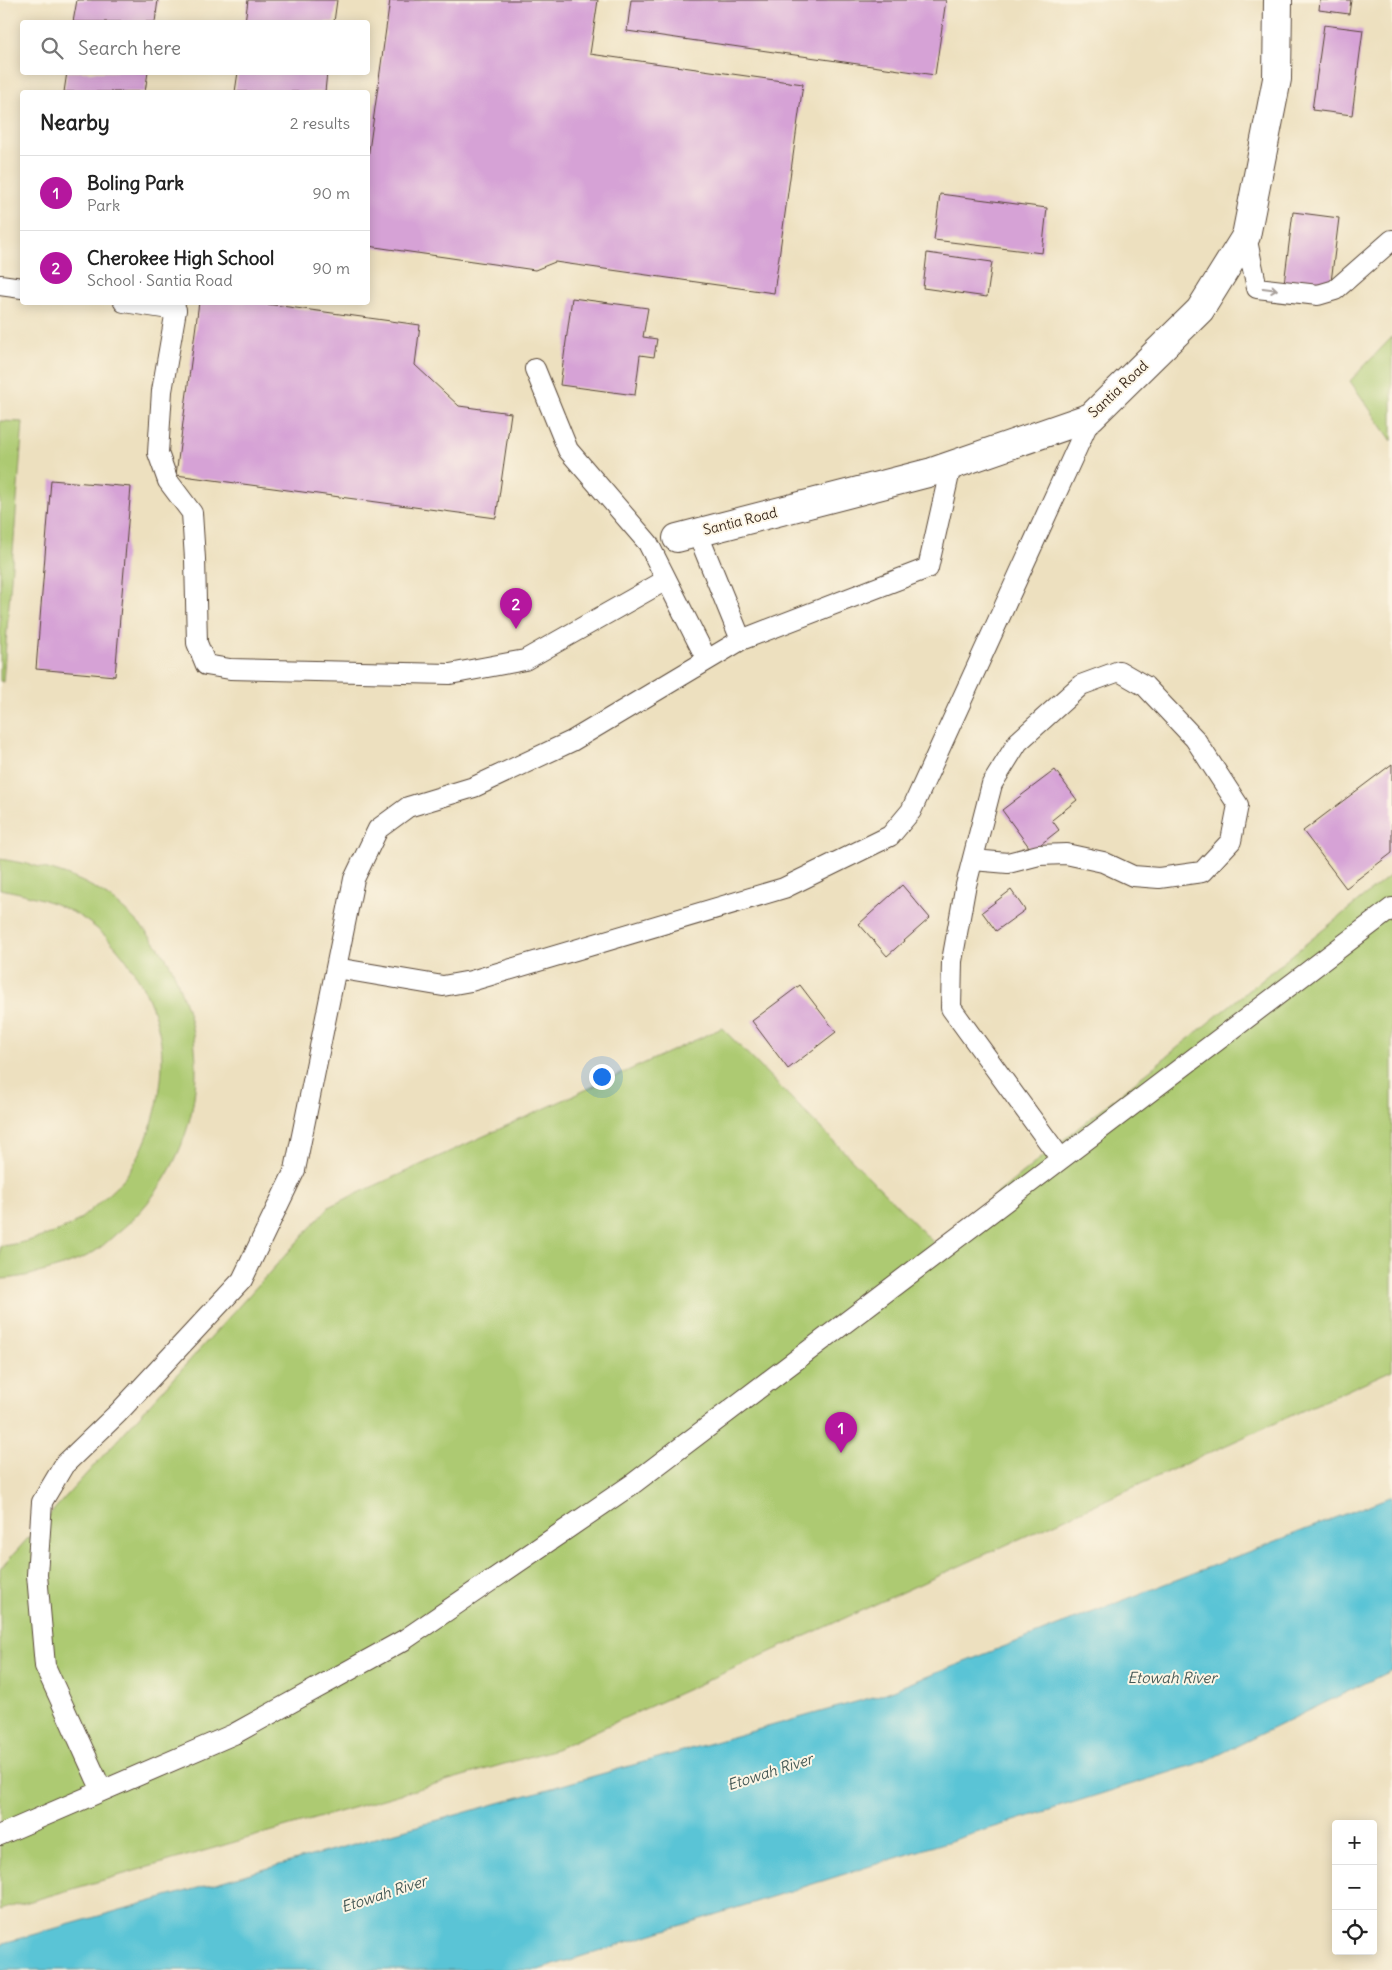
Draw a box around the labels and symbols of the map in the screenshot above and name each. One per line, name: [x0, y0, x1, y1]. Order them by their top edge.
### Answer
one-way arrow: [1262, 284, 1278, 294]
street label: Santia Road: [1084, 357, 1152, 421]
street label: Santia Road: [701, 503, 779, 539]
pin: 2: [500, 588, 532, 629]
your location: [589, 1064, 615, 1090]
pin: 1: [825, 1412, 857, 1453]
water label: Etowah River: [1127, 1668, 1218, 1687]
water label: Etowah River: [725, 1748, 817, 1794]
water label: Etowah River: [339, 1870, 431, 1916]

